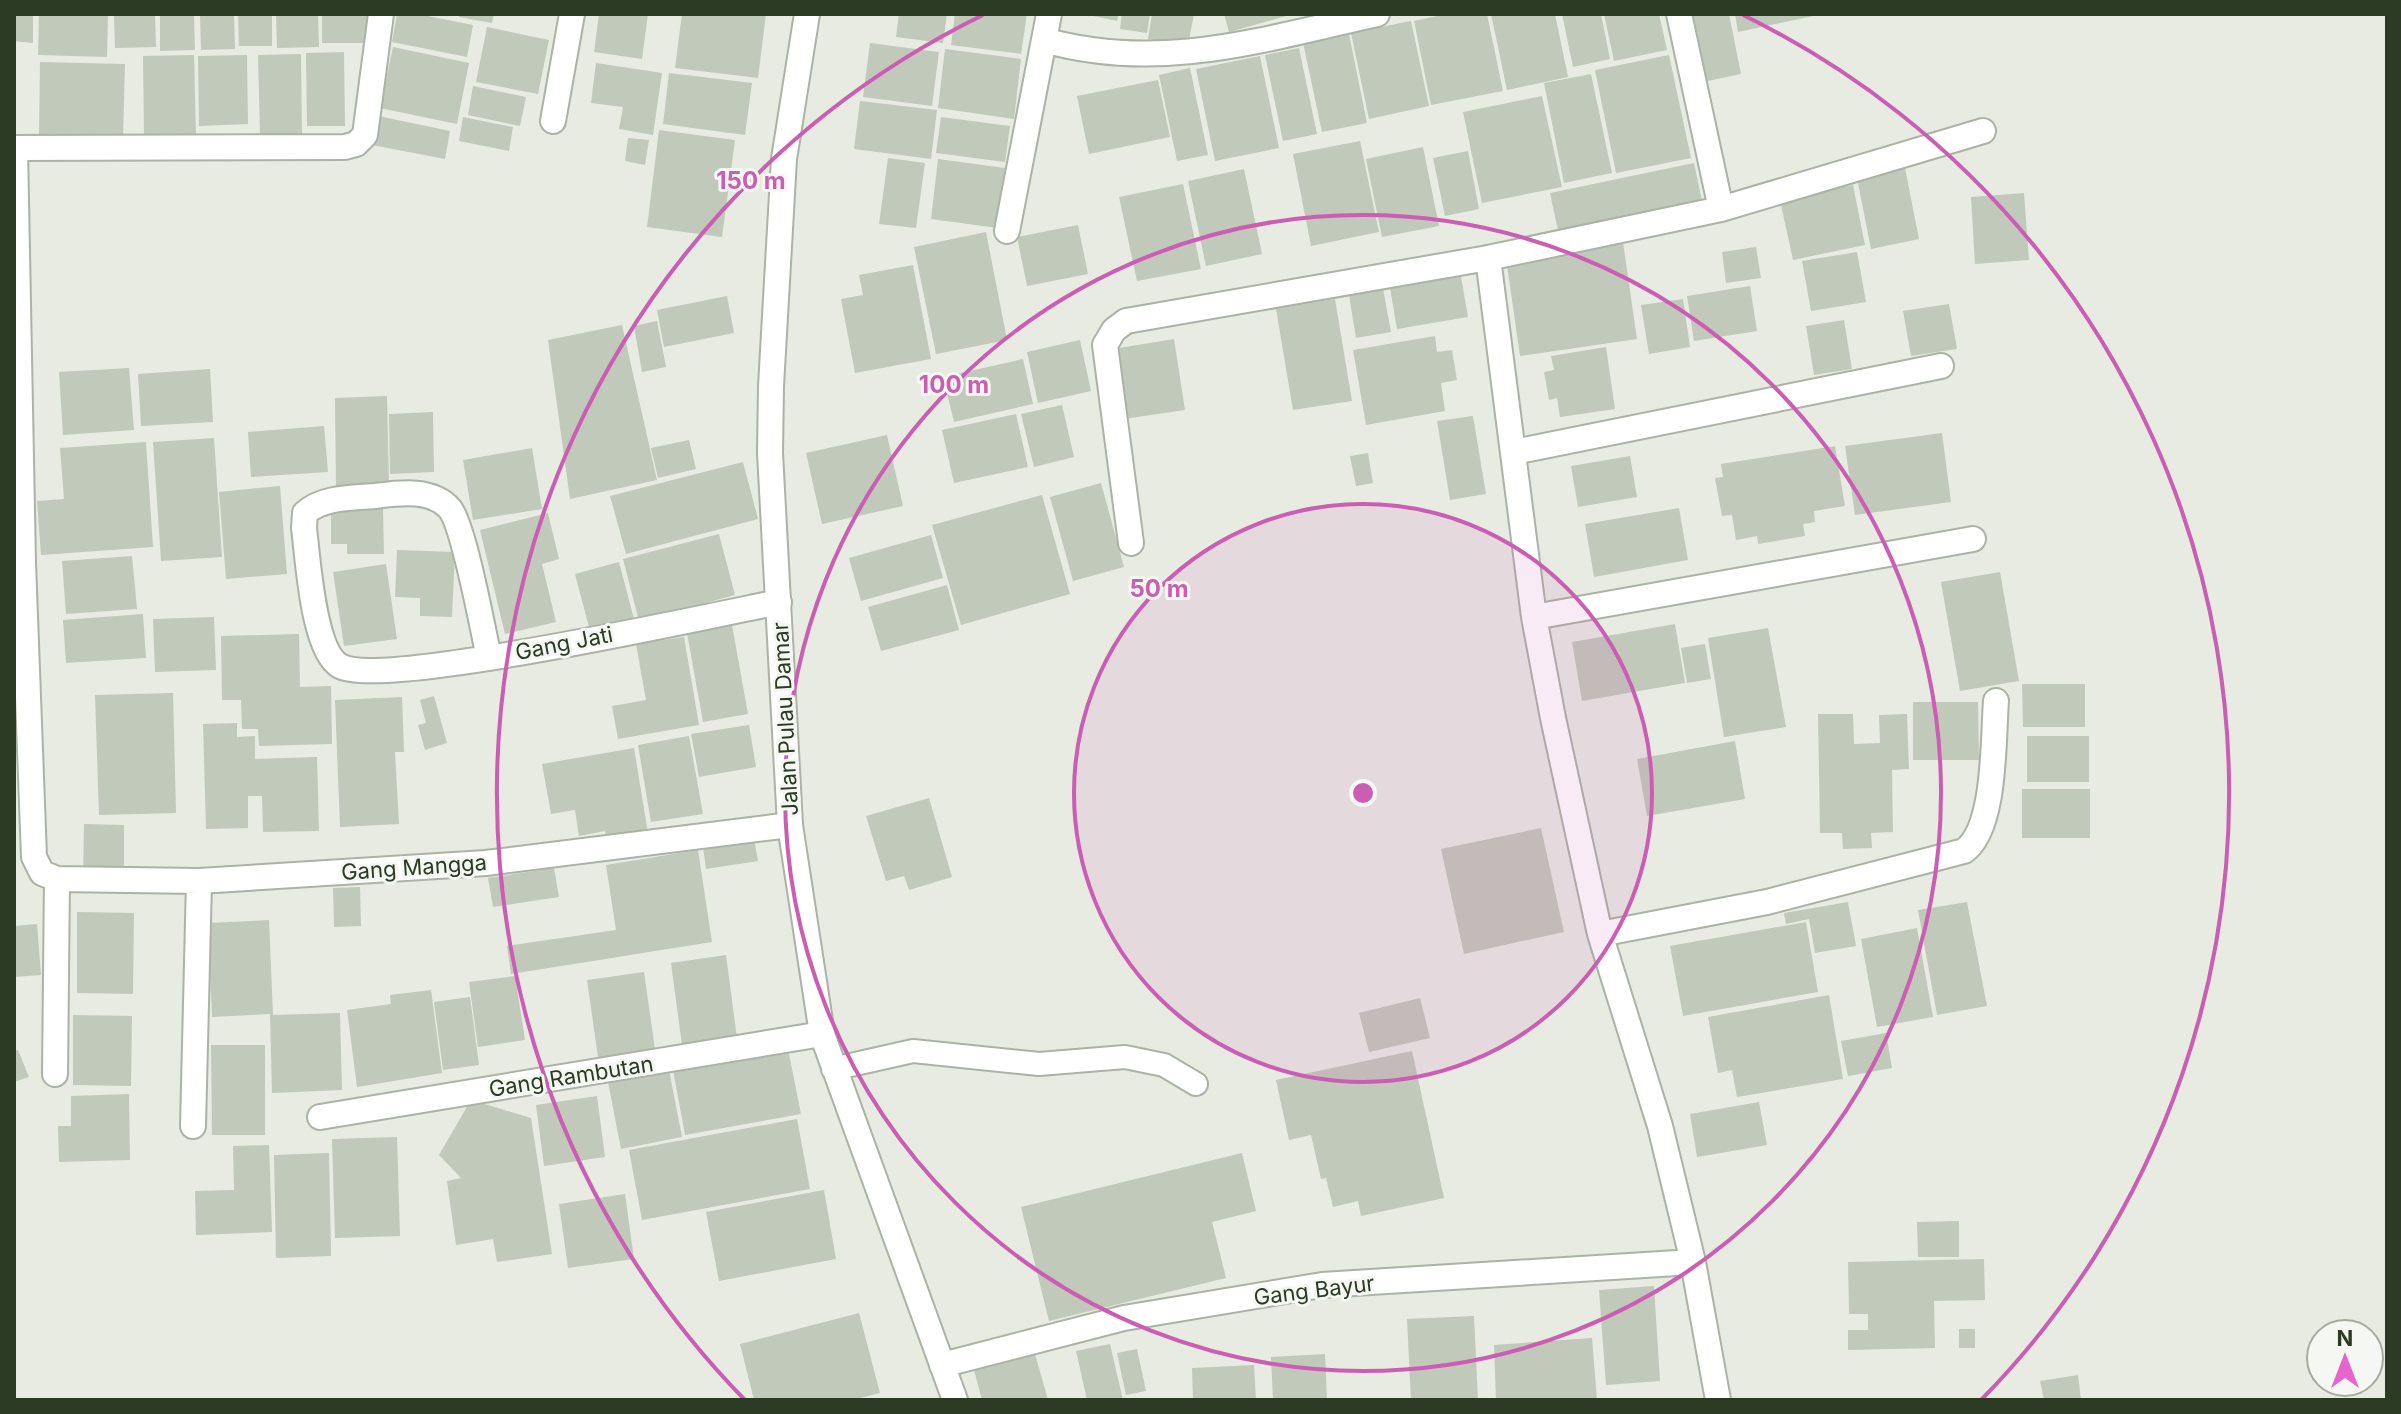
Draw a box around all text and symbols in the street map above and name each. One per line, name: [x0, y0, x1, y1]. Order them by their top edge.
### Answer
text: 150 m: [716, 166, 786, 195]
text: 100 m: [919, 370, 989, 399]
text: 50 m: [1129, 574, 1189, 603]
street label: Gang Jati: [513, 621, 615, 665]
street label: Jalan Pulau Damar: [767, 622, 803, 816]
centre of rings: [1349, 779, 1377, 807]
street label: Gang Mangga: [340, 849, 488, 885]
street label: Gang Rambutan: [487, 1050, 655, 1102]
street label: Gang Bayur: [1252, 1270, 1376, 1310]
north arrow: [2305, 1318, 2385, 1398]
text: N: [2337, 1325, 2353, 1351]

